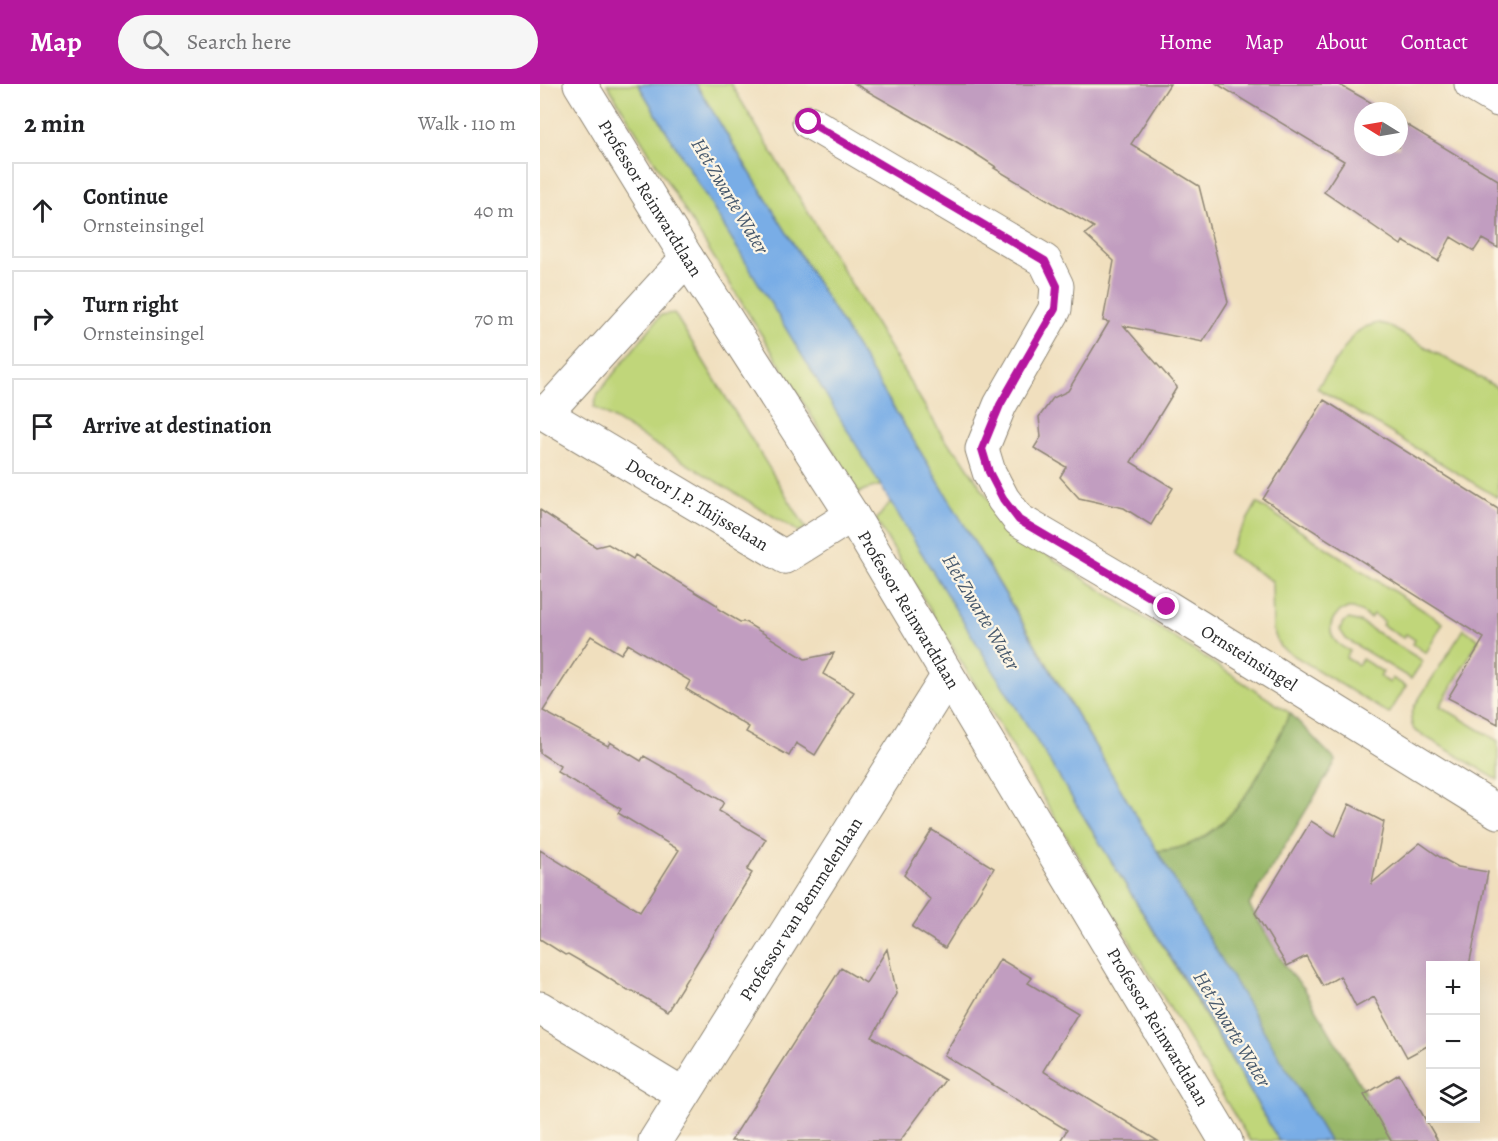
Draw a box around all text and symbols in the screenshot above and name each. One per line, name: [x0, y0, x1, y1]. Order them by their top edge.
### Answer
search box: [118, 15, 538, 69]
text: Map: [30, 23, 82, 61]
icon: search: [139, 26, 172, 59]
text: Search here: [187, 27, 291, 57]
text: Home: [1159, 28, 1212, 56]
text: Map: [1245, 28, 1283, 56]
text: About: [1316, 28, 1368, 56]
text: Contact: [1401, 28, 1468, 56]
north arrow: [1354, 102, 1408, 156]
text: 2 min: [24, 106, 85, 141]
route start: [795, 108, 821, 134]
text: Walk · 110 m: [418, 110, 516, 137]
street label: Professor Reinwardtlaan: [593, 115, 708, 281]
water label: Het Zwarte Water: [685, 133, 776, 260]
text: Continue: [83, 182, 168, 212]
icon: ahead: [26, 194, 59, 227]
text: 40 m: [474, 197, 514, 224]
text: Ornsteinsingel: [83, 212, 204, 239]
text: Turn right: [83, 290, 179, 320]
icon: right: [26, 302, 59, 335]
text: 70 m: [474, 305, 514, 332]
text: Ornsteinsingel: [83, 320, 204, 347]
icon: arrive: [26, 410, 59, 443]
text: Arrive at destination: [83, 411, 272, 441]
street label: Doctor J.P. Thijsselaan: [621, 453, 773, 557]
street label: Professor Reinwardtlaan: [852, 526, 965, 693]
water label: Het Zwarte Water: [936, 549, 1027, 676]
route end: [1153, 593, 1179, 619]
street label: Ornsteinsingel: [1196, 619, 1302, 697]
street label: Professor van Bemmelenlaan: [734, 813, 868, 1006]
street label: Professor Reinwardtlaan: [1101, 943, 1214, 1111]
map controls: [1426, 961, 1480, 1123]
button: +: [1426, 961, 1480, 1015]
water label: Het Zwarte Water: [1187, 966, 1278, 1093]
button: −: [1426, 1015, 1480, 1069]
button: layers: [1426, 1069, 1480, 1123]

